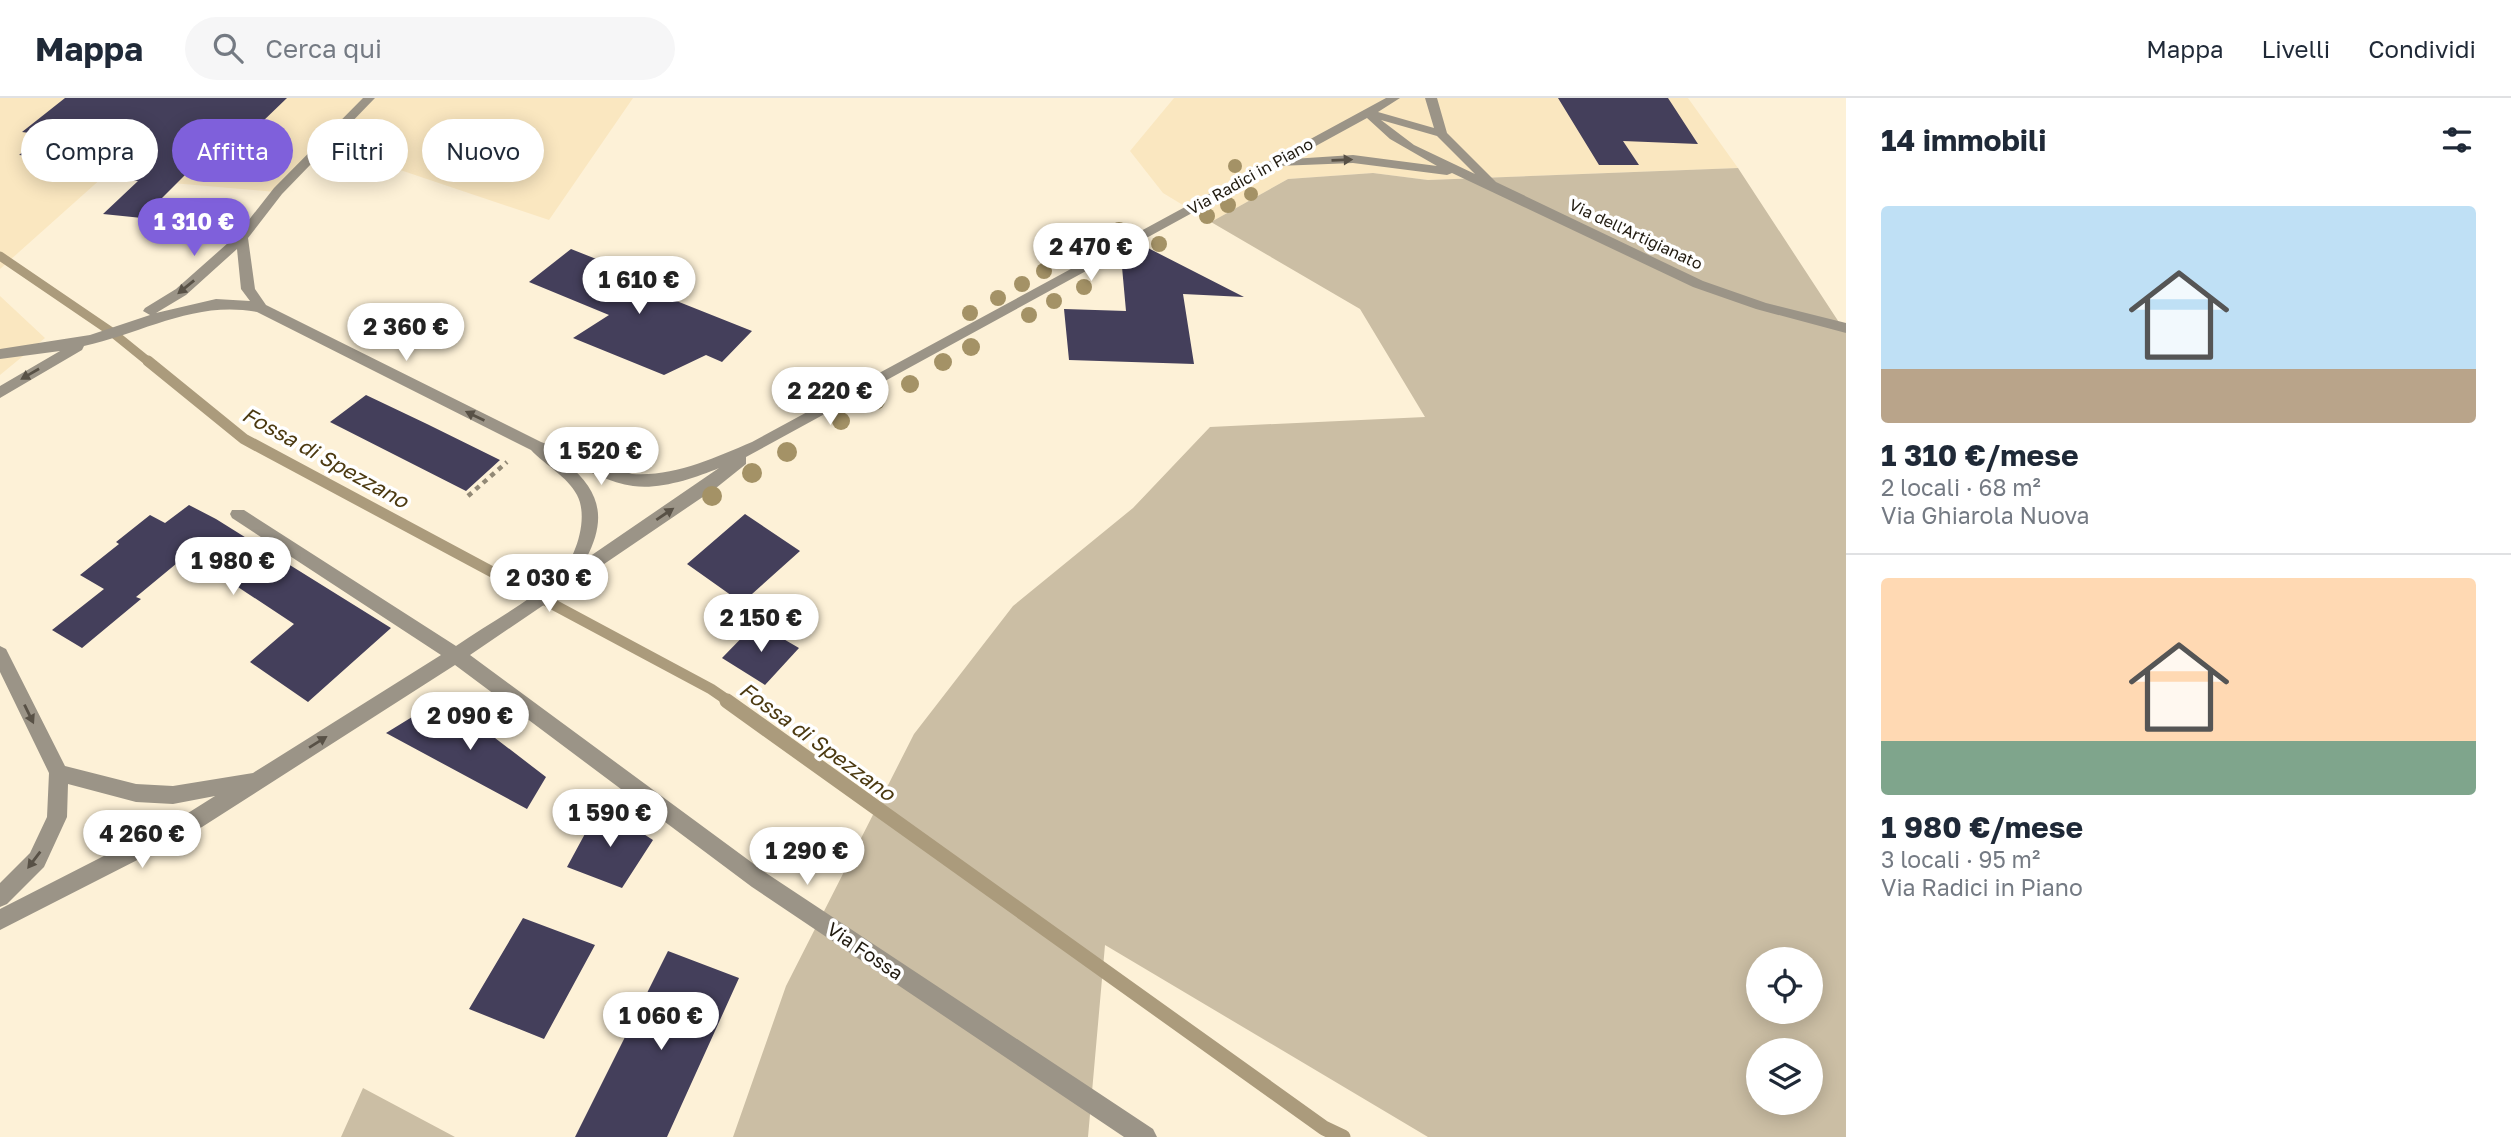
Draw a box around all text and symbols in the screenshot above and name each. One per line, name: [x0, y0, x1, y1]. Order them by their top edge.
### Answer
search box: [185, 17, 675, 80]
text: Mappa: [35, 29, 143, 68]
icon: search: [209, 29, 247, 67]
text: Cerca qui: [265, 33, 382, 64]
text: Mappa: [2146, 34, 2223, 63]
text: Livelli: [2261, 34, 2330, 63]
text: Condividi: [2368, 34, 2476, 63]
chip: Compra: [21, 119, 158, 182]
chip: Affitta: [172, 119, 293, 182]
chip: Filtri: [307, 119, 408, 182]
chip: Nuovo: [422, 119, 544, 182]
icon: filters: [2438, 121, 2476, 159]
text: 14 immobili: [1881, 122, 2046, 158]
street label: Via Radici in Piano: [1184, 133, 1316, 219]
one-way arrow: [1331, 154, 1353, 165]
street label: Via dell'Artigianato: [1566, 194, 1706, 274]
pin: 1 310 €: [129, 198, 259, 258]
text: 1 310 €: [154, 207, 234, 235]
pin: 2 470 €: [1026, 223, 1156, 283]
text: 2 470 €: [1049, 232, 1133, 260]
icon: home: [2116, 252, 2242, 378]
pin: 1 610 €: [574, 256, 704, 316]
text: 1 610 €: [599, 265, 679, 293]
one-way arrow: [177, 280, 195, 295]
pin: 2 360 €: [341, 303, 471, 363]
text: 2 360 €: [363, 312, 449, 340]
one-way arrow: [21, 368, 40, 380]
pin: 2 220 €: [765, 368, 895, 427]
text: 2 220 €: [788, 376, 872, 404]
water label: Fossa di Spezzano: [238, 401, 414, 514]
one-way arrow: [465, 411, 485, 422]
pin: 1 520 €: [536, 428, 666, 487]
text: 1 520 €: [560, 436, 642, 464]
text: 1 310 €/mese: [1881, 437, 2079, 473]
text: 2 locali · 68 m²: [1881, 473, 2041, 501]
text: Via Ghiarola Nuova: [1881, 501, 2089, 529]
one-way arrow: [656, 508, 675, 521]
pin: 1 980 €: [168, 538, 298, 597]
text: 1 980 €: [191, 546, 275, 574]
pin: 2 030 €: [484, 554, 614, 614]
text: 2 030 €: [506, 563, 592, 591]
pin: 2 150 €: [696, 594, 826, 654]
text: 2 150 €: [720, 603, 802, 631]
icon: home: [2116, 624, 2242, 750]
water label: Fossa di Spezzano: [735, 676, 901, 807]
pin: 2 090 €: [405, 692, 535, 752]
text: 2 090 €: [427, 701, 513, 729]
one-way arrow: [24, 704, 35, 724]
one-way arrow: [308, 736, 327, 749]
pin: 1 590 €: [545, 790, 675, 849]
text: 1 590 €: [568, 798, 652, 826]
text: 1 980 €/mese: [1881, 809, 2083, 845]
pin: 4 260 €: [77, 810, 207, 870]
text: 4 260 €: [99, 819, 185, 847]
pin: 1 290 €: [742, 828, 872, 887]
text: 1 290 €: [765, 836, 849, 864]
text: 3 locali · 95 m²: [1881, 845, 2040, 873]
one-way arrow: [28, 851, 42, 869]
text: Via Radici in Piano: [1881, 873, 2083, 901]
street label: Via Fossa: [823, 917, 908, 984]
map controls: [1746, 947, 1823, 1115]
button: locate: [1746, 947, 1823, 1024]
pin: 1 060 €: [596, 992, 726, 1052]
text: 1 060 €: [619, 1001, 703, 1029]
button: layers: [1746, 1038, 1823, 1115]

